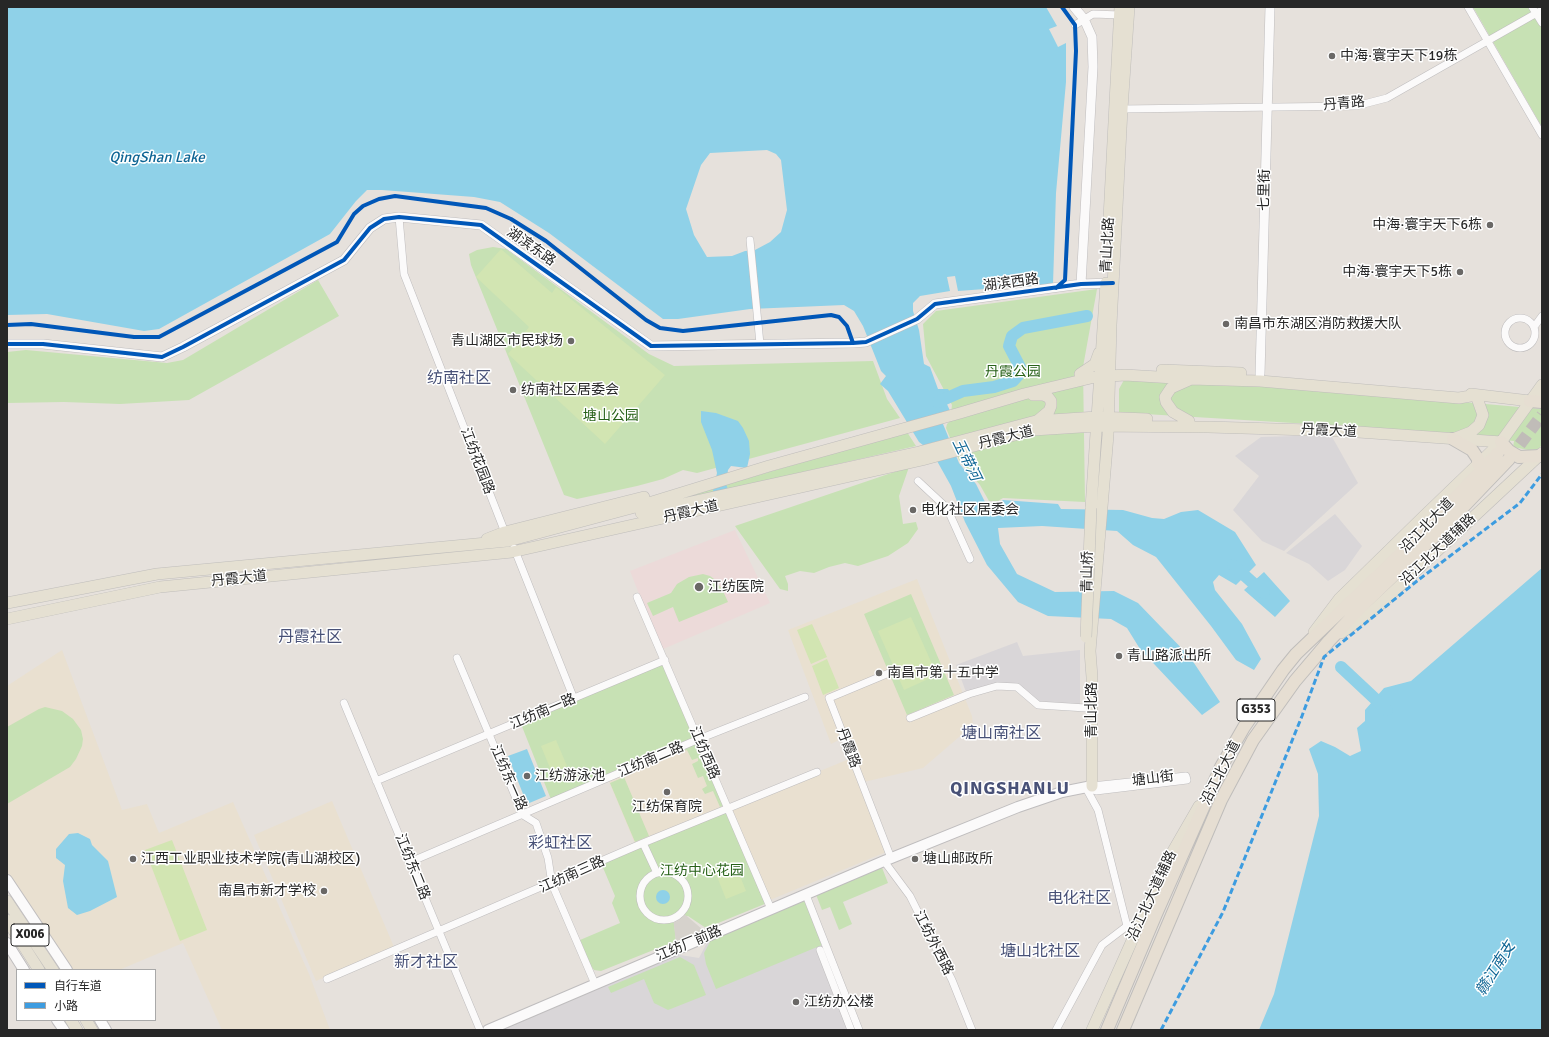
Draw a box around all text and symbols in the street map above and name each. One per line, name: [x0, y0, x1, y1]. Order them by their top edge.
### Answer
place label: 中海·寰宇天下19栋: [1340, 48, 1457, 64]
marker: 中海·寰宇天下19栋: [1327, 51, 1337, 61]
street label: 丹青路: [1322, 94, 1366, 114]
water label: QingShan Lake: [109, 149, 205, 167]
street label: 七里街: [1256, 169, 1274, 211]
street label: 青山北路: [1098, 217, 1118, 273]
place label: 中海·寰宇天下6栋: [1372, 217, 1482, 233]
marker: 中海·寰宇天下6栋: [1485, 220, 1495, 230]
street label: 湖滨东路: [503, 224, 559, 270]
place label: 中海·寰宇天下5栋: [1342, 264, 1452, 280]
marker: 中海·寰宇天下5栋: [1455, 267, 1465, 277]
street label: 湖滨西路: [982, 271, 1040, 295]
place label: 南昌市东湖区消防救援大队: [1234, 316, 1402, 332]
marker: 南昌市东湖区消防救援大队: [1221, 319, 1231, 329]
place label: 青山湖区市民球场: [451, 333, 563, 349]
marker: 青山湖区市民球场: [566, 336, 576, 346]
park label: 丹霞公园: [985, 364, 1041, 380]
district label: 纺南社区: [427, 369, 491, 389]
place label: 纺南社区居委会: [521, 382, 619, 398]
marker: 纺南社区居委会: [508, 385, 518, 395]
park label: 塘山公园: [583, 408, 639, 424]
street label: 丹霞大道: [1301, 421, 1357, 441]
street label: 丹霞大道: [977, 423, 1035, 453]
street label: 江纺花园路: [457, 425, 497, 497]
water label: 玉带河: [948, 436, 984, 484]
street label: 沿江北大道: [1397, 495, 1457, 557]
street label: 丹霞大道: [662, 498, 720, 526]
place label: 电化社区居委会: [921, 502, 1019, 518]
marker: 电化社区居委会: [908, 505, 918, 515]
street label: 沿江北大道辅路: [1396, 510, 1480, 590]
street label: 青山桥: [1079, 551, 1097, 593]
street label: 丹霞大道: [210, 568, 268, 590]
place label: 江纺医院: [708, 579, 764, 595]
marker: 江纺医院: [693, 581, 705, 593]
district label: 丹霞社区: [278, 628, 342, 648]
place label: 青山路派出所: [1127, 648, 1211, 664]
marker: 青山路派出所: [1114, 651, 1124, 661]
place label: 南昌市第十五中学: [887, 665, 999, 681]
marker: 南昌市第十五中学: [874, 668, 884, 678]
street label: 青山北路: [1084, 682, 1100, 738]
street label: 江纺南一路: [508, 691, 578, 733]
road number: G353: [1237, 699, 1275, 721]
street label: 江纺西路: [685, 724, 723, 782]
district label: 塘山南社区: [961, 724, 1041, 744]
street label: 丹霞路: [833, 725, 863, 771]
street label: 沿江北大道: [1198, 738, 1244, 808]
street label: 江纺南二路: [616, 739, 686, 781]
street label: 江纺东一路: [486, 743, 530, 813]
place label: 江纺游泳池: [535, 768, 605, 784]
street label: 塘山街: [1131, 768, 1175, 790]
marker: 江纺游泳池: [522, 771, 532, 781]
district label: QINGSHANLU: [950, 778, 1070, 800]
marker: 江纺保育院: [662, 787, 672, 797]
place label: 江纺保育院: [632, 799, 702, 815]
street label: 江纺东二路: [391, 831, 433, 903]
district label: 彩虹社区: [528, 834, 592, 854]
street label: 沿江北大道辅路: [1124, 848, 1180, 944]
place label: 江西工业职业技术学院(青山湖校区): [141, 851, 360, 867]
place label: 塘山邮政所: [923, 851, 993, 867]
street label: 江纺南三路: [537, 853, 607, 897]
marker: 江西工业职业技术学院(青山湖校区): [128, 854, 138, 864]
marker: 塘山邮政所: [910, 854, 920, 864]
park label: 江纺中心花园: [660, 863, 744, 879]
place label: 南昌市新才学校: [218, 883, 316, 899]
marker: 南昌市新才学校: [319, 886, 329, 896]
district label: 电化社区: [1047, 889, 1111, 909]
street label: 江纺外西路: [910, 908, 956, 978]
street label: 江纺厂前路: [654, 923, 724, 965]
road number: X006: [11, 924, 49, 946]
water label: 赣江南支: [1472, 939, 1520, 999]
district label: 塘山北社区: [1000, 942, 1080, 962]
district label: 新才社区: [394, 953, 458, 973]
legend: [16, 969, 156, 1021]
text: 自行车道: [54, 979, 102, 994]
place label: 江纺办公楼: [804, 994, 874, 1010]
marker: 江纺办公楼: [791, 997, 801, 1007]
text: 小路: [54, 999, 78, 1014]

